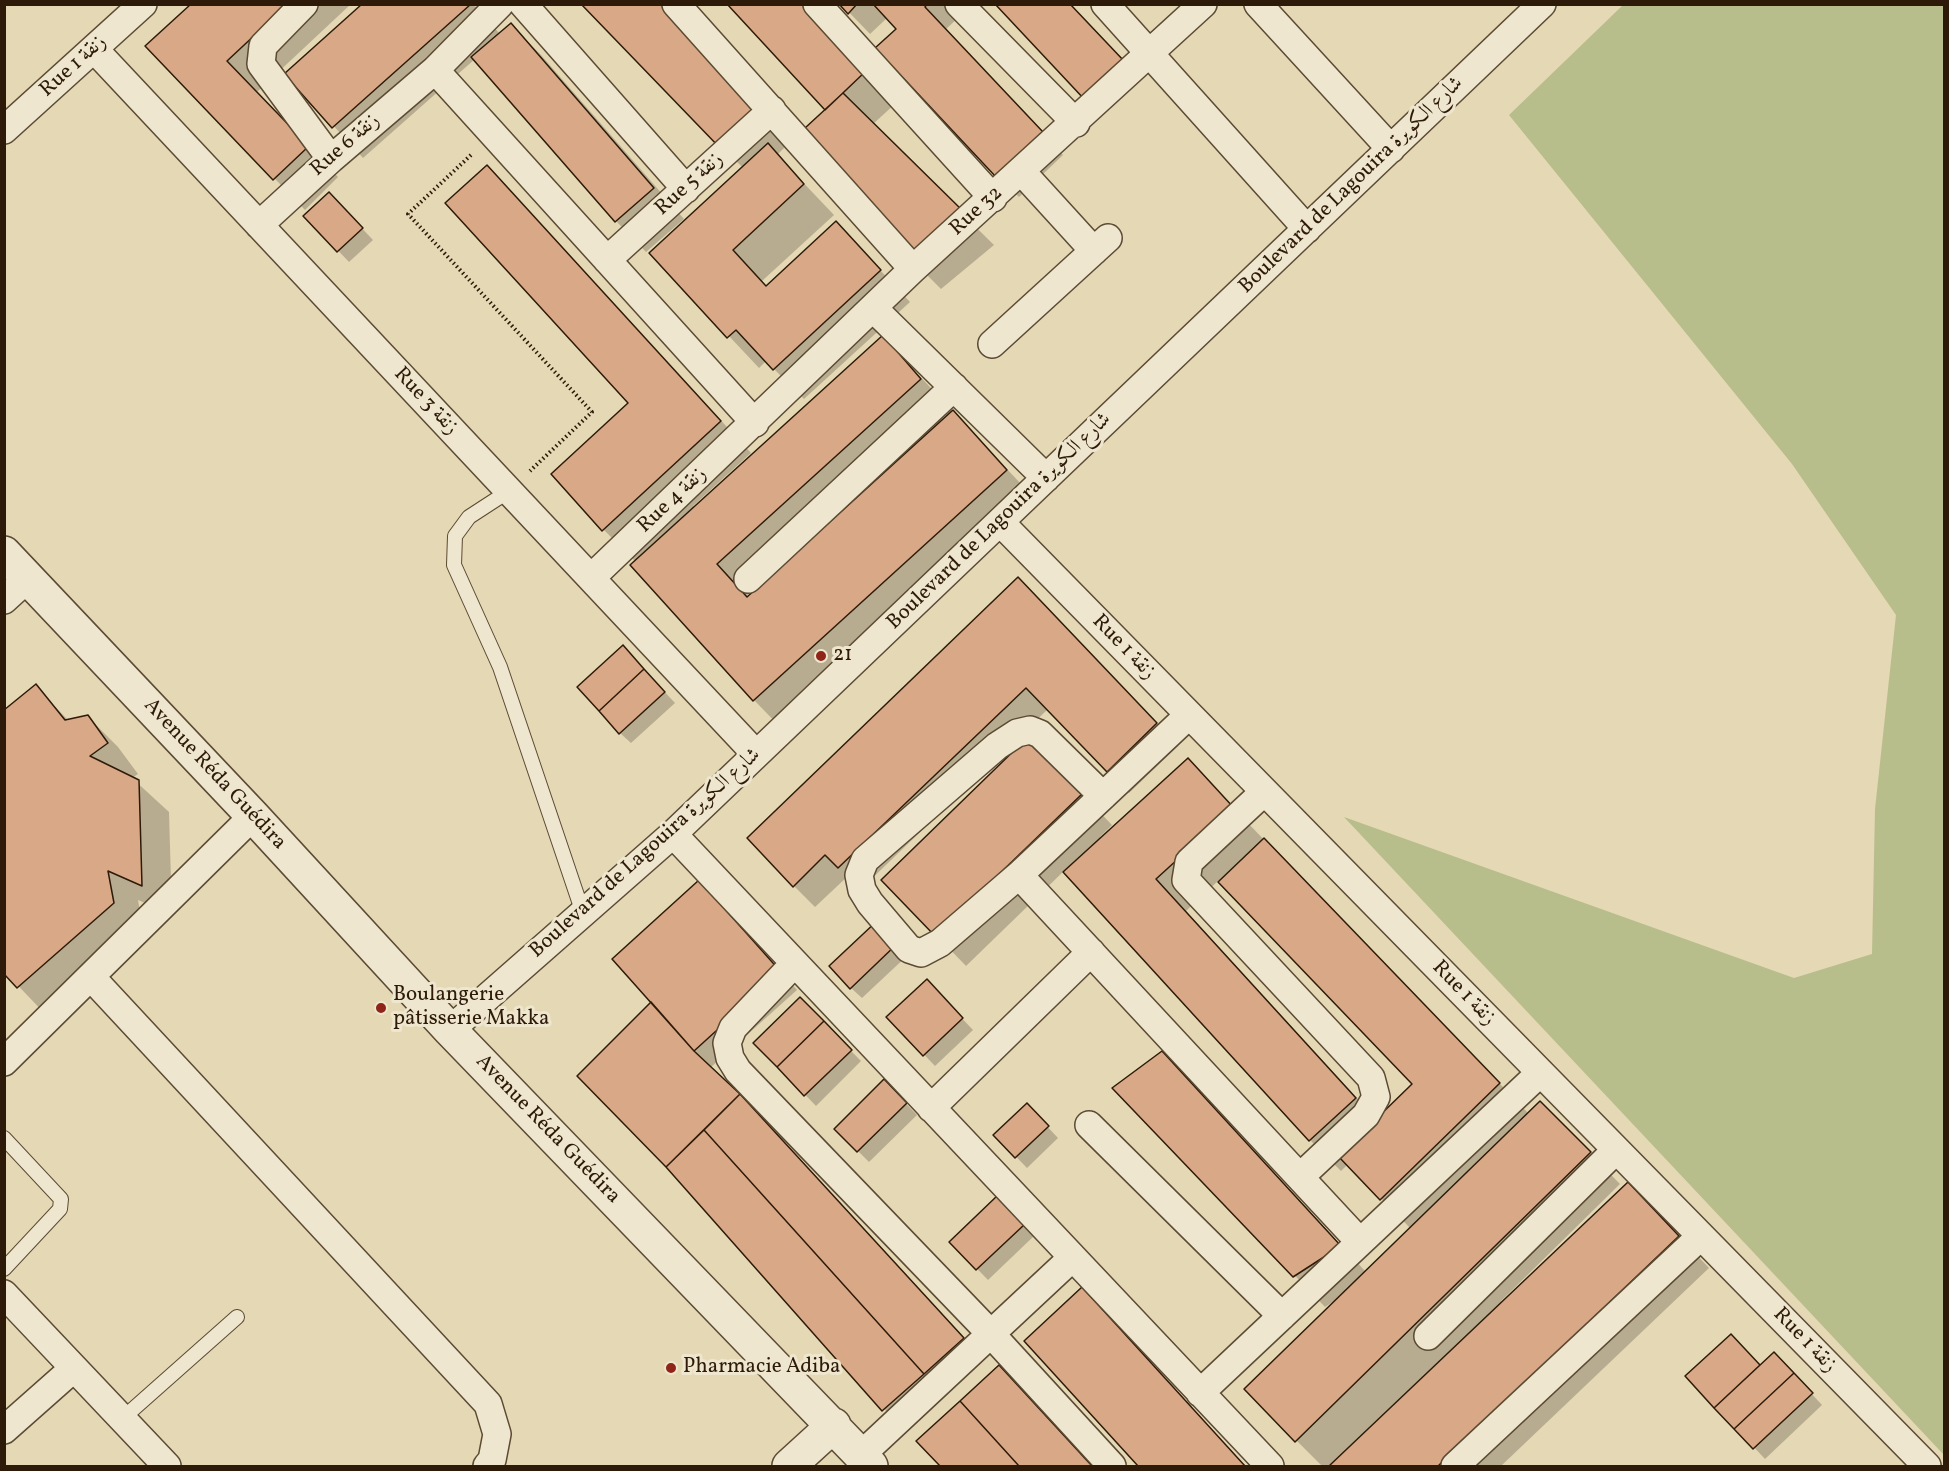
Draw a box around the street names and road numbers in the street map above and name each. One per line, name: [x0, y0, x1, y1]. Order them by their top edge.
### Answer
street label: Rue 1 زنقة: [35, 31, 113, 103]
street label: Boulevard de Lagouira شارع الكويرة: [1235, 72, 1469, 300]
street label: Rue 6 زنقة: [306, 109, 386, 183]
street label: Rue 5 زنقة: [651, 148, 729, 222]
street label: Rue 32: [945, 182, 1009, 242]
street label: Rue 3 زنقة: [387, 363, 463, 441]
street label: Boulevard de Lagouira شارع الكويرة: [883, 408, 1117, 636]
street label: Rue 4 زنقة: [633, 463, 713, 539]
street label: Rue 1 زنقة: [1086, 610, 1160, 686]
street label: Avenue Réda Guédira: [137, 694, 291, 856]
street label: Boulevard de Lagouira شارع الكويرة: [525, 744, 767, 964]
street label: Rue 1 زنقة: [1426, 956, 1500, 1032]
street label: Avenue Réda Guédira: [469, 1050, 625, 1210]
street label: Rue 1 زنقة: [1767, 1303, 1841, 1379]

